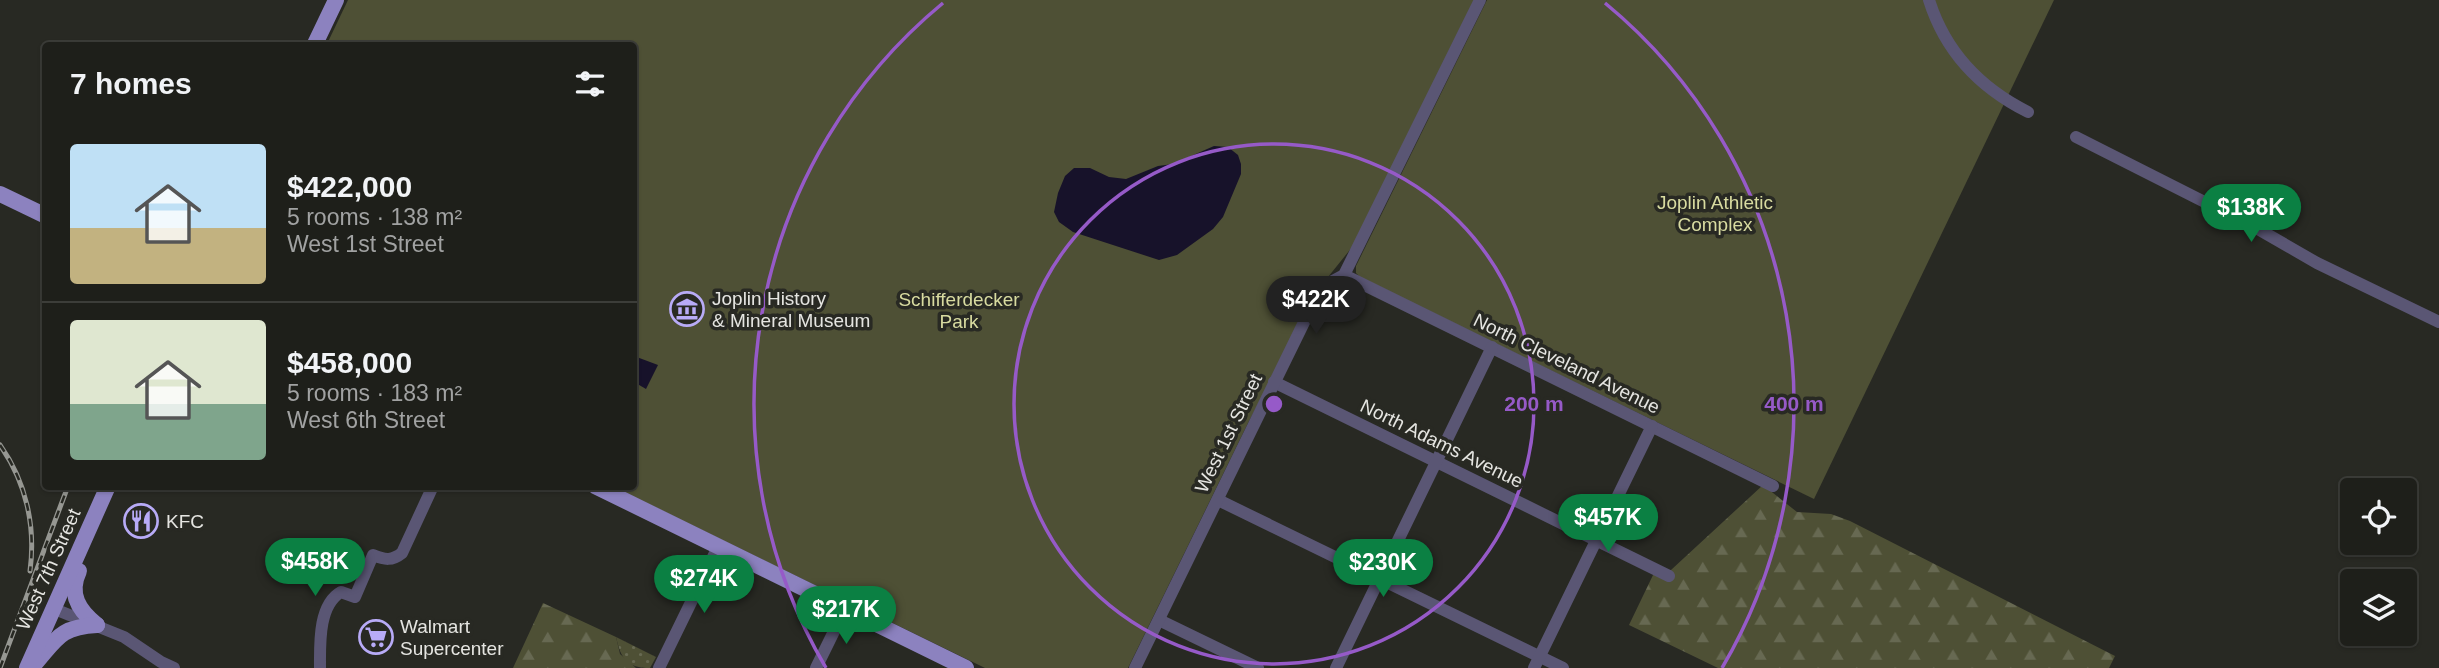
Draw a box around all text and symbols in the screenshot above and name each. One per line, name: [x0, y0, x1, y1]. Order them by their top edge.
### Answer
icon: filters: [571, 65, 609, 103]
text: 7 homes: [70, 67, 192, 100]
text: $422,000: [287, 170, 412, 203]
icon: home: [126, 172, 210, 256]
pin: $138K: [2202, 184, 2300, 244]
park label: Joplin Athletic Complex: [1657, 192, 1773, 235]
text: $138K: [2217, 194, 2285, 220]
text: 5 rooms · 138 m²: [287, 204, 462, 230]
text: West 1st Street: [287, 231, 444, 257]
pin: $422K: [1267, 276, 1365, 336]
text: $422K: [1282, 286, 1350, 312]
place label: Joplin History & Mineral Museum: [712, 288, 870, 331]
park label: Schifferdecker Park: [898, 289, 1020, 332]
museum icon: Joplin History & Mineral Museum: [668, 290, 706, 328]
street label: North Cleveland Avenue: [1470, 309, 1663, 418]
text: $458,000: [287, 346, 412, 379]
icon: home: [126, 348, 210, 432]
street label: West 1st Street: [1191, 370, 1267, 496]
text: 5 rooms · 183 m²: [287, 380, 462, 406]
centre of rings: [1262, 392, 1286, 416]
text: 200 m: [1504, 392, 1564, 415]
text: 400 m: [1764, 392, 1824, 415]
street label: North Adams Avenue: [1357, 395, 1526, 492]
text: West 6th Street: [287, 407, 445, 433]
map controls: [2340, 478, 2417, 646]
button: locate: [2340, 478, 2417, 555]
pin: $457K: [1559, 494, 1657, 554]
restaurant icon: KFC: [122, 502, 160, 540]
text: $457K: [1574, 504, 1642, 530]
street label: West 7th Street: [12, 505, 85, 633]
place label: KFC: [166, 511, 204, 532]
pin: $458K: [266, 538, 364, 598]
pin: $230K: [1334, 540, 1432, 599]
text: $458K: [281, 548, 349, 574]
text: $230K: [1349, 549, 1417, 575]
pin: $274K: [655, 556, 753, 615]
text: $274K: [670, 565, 738, 591]
button: layers: [2340, 569, 2417, 646]
pin: $217K: [797, 586, 895, 646]
text: $217K: [812, 596, 880, 622]
place label: Walmart Supercenter: [400, 616, 504, 659]
supermarket icon: Walmart Supercenter: [357, 618, 395, 656]

